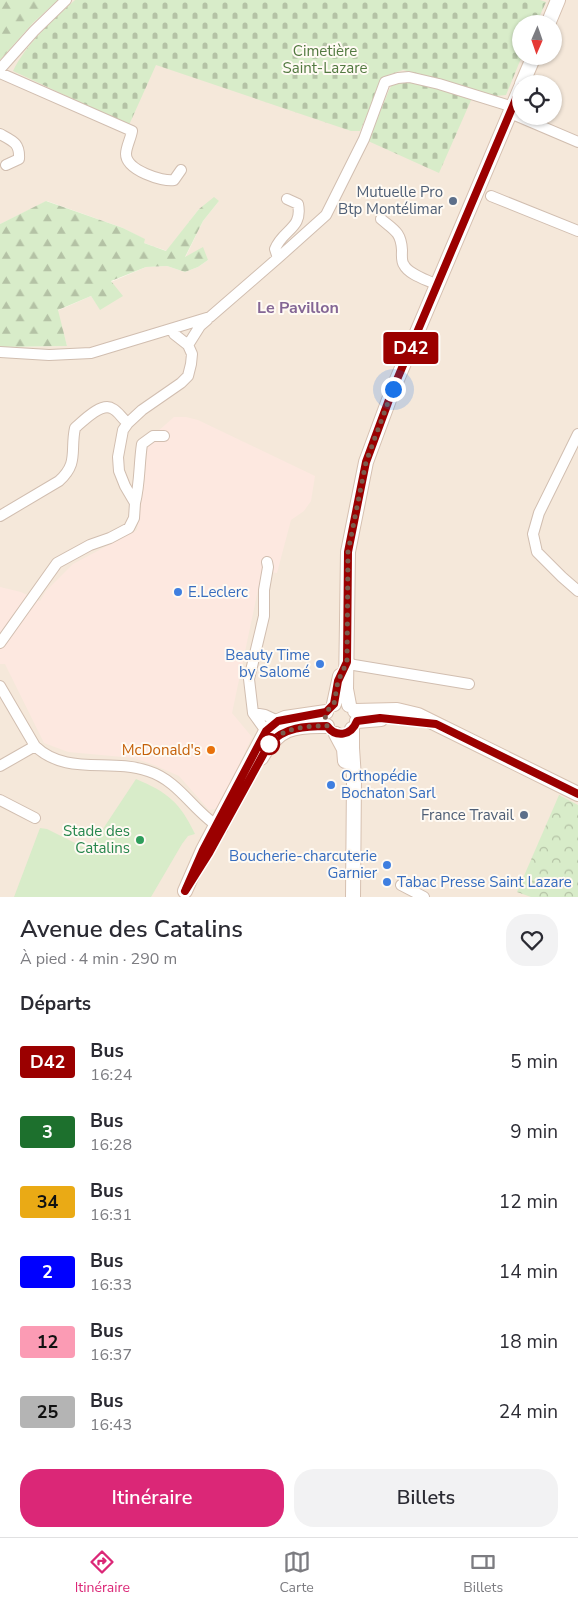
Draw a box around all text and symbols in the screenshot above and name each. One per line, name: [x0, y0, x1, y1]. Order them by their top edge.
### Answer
north arrow: [512, 15, 562, 65]
map controls: [512, 15, 562, 125]
park label: Cimetière Saint-Lazare: [283, 41, 367, 78]
button: locate: [512, 75, 562, 125]
place label: Mutuelle Pro Btp Montélimar: [338, 182, 444, 219]
marker: Mutuelle Pro Btp Montélimar: [447, 195, 459, 207]
district label: Le Pavillon: [257, 297, 339, 319]
line badge: D42: [382, 332, 440, 364]
text: D42: [393, 336, 429, 360]
your location: [381, 377, 406, 402]
place label: E.Leclerc: [188, 582, 248, 602]
marker: E.Leclerc: [172, 586, 184, 598]
place label: Beauty Time by Salomé: [225, 645, 310, 682]
marker: Beauty Time by Salomé: [314, 658, 326, 670]
unlabelled marker: [258, 733, 280, 755]
place label: McDonald's: [122, 740, 201, 760]
marker: McDonald's: [205, 744, 217, 756]
place label: Orthopédie Bochaton Sarl: [341, 766, 436, 803]
marker: Orthopédie Bochaton Sarl: [325, 779, 337, 791]
place label: France Travail: [421, 805, 515, 825]
marker: France Travail: [518, 809, 530, 821]
place label: Stade des Catalins: [63, 821, 130, 858]
marker: Stade des Catalins: [134, 834, 146, 846]
place label: Boucherie-charcuterie Garnier: [229, 846, 378, 883]
marker: Boucherie-charcuterie Garnier: [381, 859, 393, 871]
place label: Tabac Presse Saint Lazare: [397, 872, 572, 892]
marker: Tabac Presse Saint Lazare: [381, 876, 393, 888]
text: Avenue des Catalins: [20, 913, 243, 945]
button: heart: [506, 914, 558, 966]
text: À pied · 4 min · 290 m: [20, 948, 177, 970]
text: Départs: [20, 991, 91, 1017]
text: Bus: [90, 1038, 124, 1064]
text: 5 min: [510, 1049, 558, 1075]
text: D42: [30, 1050, 65, 1074]
text: 16:24: [90, 1064, 132, 1086]
text: Bus: [90, 1108, 123, 1134]
text: 9 min: [510, 1119, 558, 1145]
text: 3: [42, 1120, 53, 1144]
text: 16:28: [90, 1134, 132, 1156]
text: Bus: [90, 1178, 123, 1204]
text: 12 min: [499, 1189, 558, 1215]
text: 34: [37, 1190, 58, 1214]
text: 16:31: [90, 1204, 132, 1226]
text: Bus: [90, 1248, 123, 1274]
text: 14 min: [499, 1259, 558, 1285]
text: 2: [42, 1260, 53, 1284]
text: 16:33: [90, 1274, 132, 1296]
text: Bus: [90, 1318, 123, 1344]
text: 18 min: [499, 1329, 558, 1355]
text: 12: [37, 1330, 58, 1354]
text: 16:37: [90, 1344, 132, 1366]
text: Bus: [90, 1388, 123, 1414]
text: 24 min: [499, 1399, 558, 1425]
text: 25: [37, 1400, 58, 1424]
text: 16:43: [90, 1414, 132, 1436]
button: Itinéraire: [20, 1469, 284, 1527]
button: Billets: [294, 1469, 558, 1527]
tab: Itinéraire: [75, 1548, 130, 1597]
tab: Carte: [279, 1548, 314, 1597]
tab: Billets: [463, 1548, 503, 1597]

